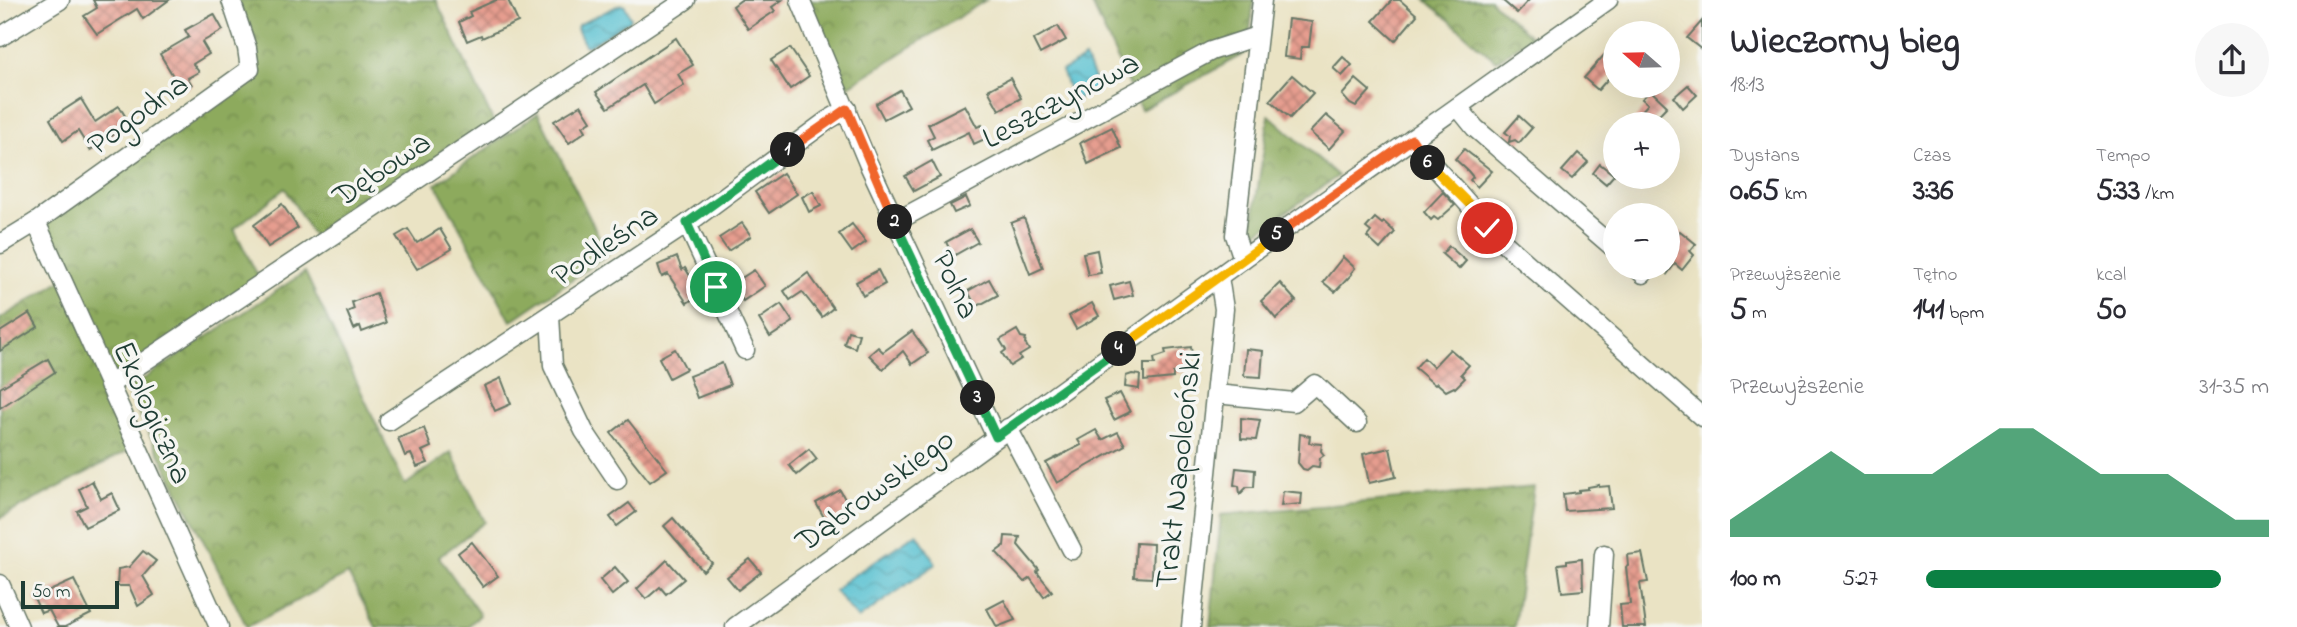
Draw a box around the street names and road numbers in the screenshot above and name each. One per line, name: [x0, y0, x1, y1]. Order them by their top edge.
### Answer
street label: Leszczynowa: [975, 41, 1149, 163]
street label: Pogodna: [79, 63, 200, 169]
street label: Dębowa: [324, 121, 442, 222]
street label: Podleśna: [543, 194, 669, 300]
street label: Polna: [918, 243, 990, 327]
street label: Ekologiczna: [98, 334, 203, 492]
street label: Trakt Napoleoński: [1145, 349, 1216, 591]
street label: Dąbrowskiego: [786, 418, 965, 566]

